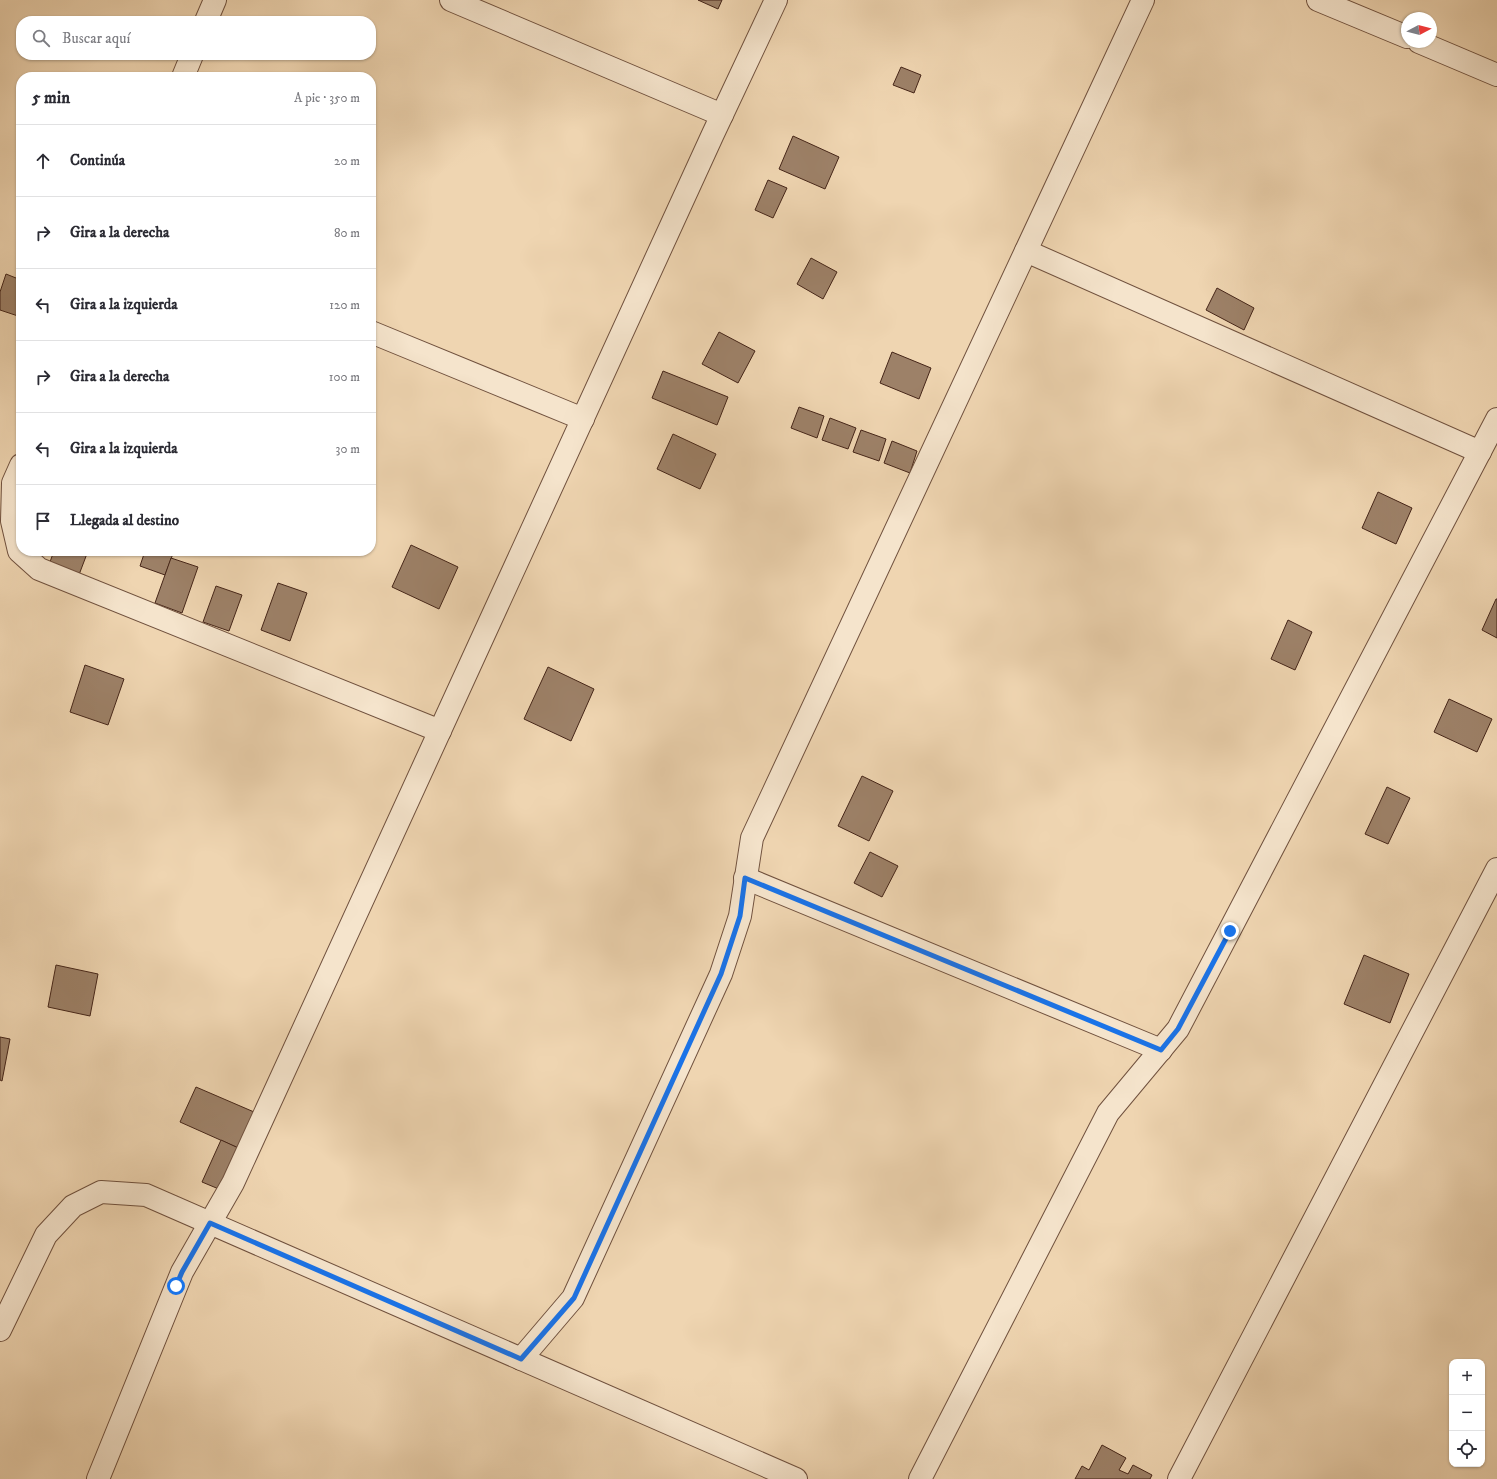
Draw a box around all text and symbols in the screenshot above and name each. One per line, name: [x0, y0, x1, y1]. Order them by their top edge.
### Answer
north arrow: [1401, 12, 1437, 48]
search box: [16, 16, 376, 60]
icon: search: [30, 27, 52, 49]
text: Buscar aquí: [62, 29, 130, 48]
text: 5 min: [32, 87, 70, 109]
text: A pie · 350 m: [294, 90, 360, 106]
icon: ahead: [32, 150, 54, 172]
text: Continúa: [70, 151, 125, 170]
text: 20 m: [334, 153, 360, 169]
icon: right: [32, 222, 54, 244]
text: Gira a la derecha: [70, 223, 169, 242]
text: 80 m: [334, 225, 360, 241]
icon: left: [32, 294, 54, 316]
text: Gira a la izquierda: [70, 295, 178, 314]
text: 120 m: [329, 297, 360, 313]
icon: right: [32, 366, 54, 388]
text: Gira a la derecha: [70, 367, 169, 386]
text: 100 m: [329, 369, 360, 385]
icon: left: [32, 438, 54, 460]
text: Gira a la izquierda: [70, 439, 178, 458]
text: 30 m: [336, 441, 360, 457]
icon: arrive: [32, 510, 54, 532]
text: Llegada al destino: [70, 511, 179, 530]
route end: [1221, 922, 1239, 940]
route start: [167, 1277, 185, 1295]
map controls: [1449, 1359, 1485, 1467]
button: +: [1449, 1359, 1485, 1395]
button: −: [1449, 1395, 1485, 1431]
button: locate: [1449, 1431, 1485, 1467]

